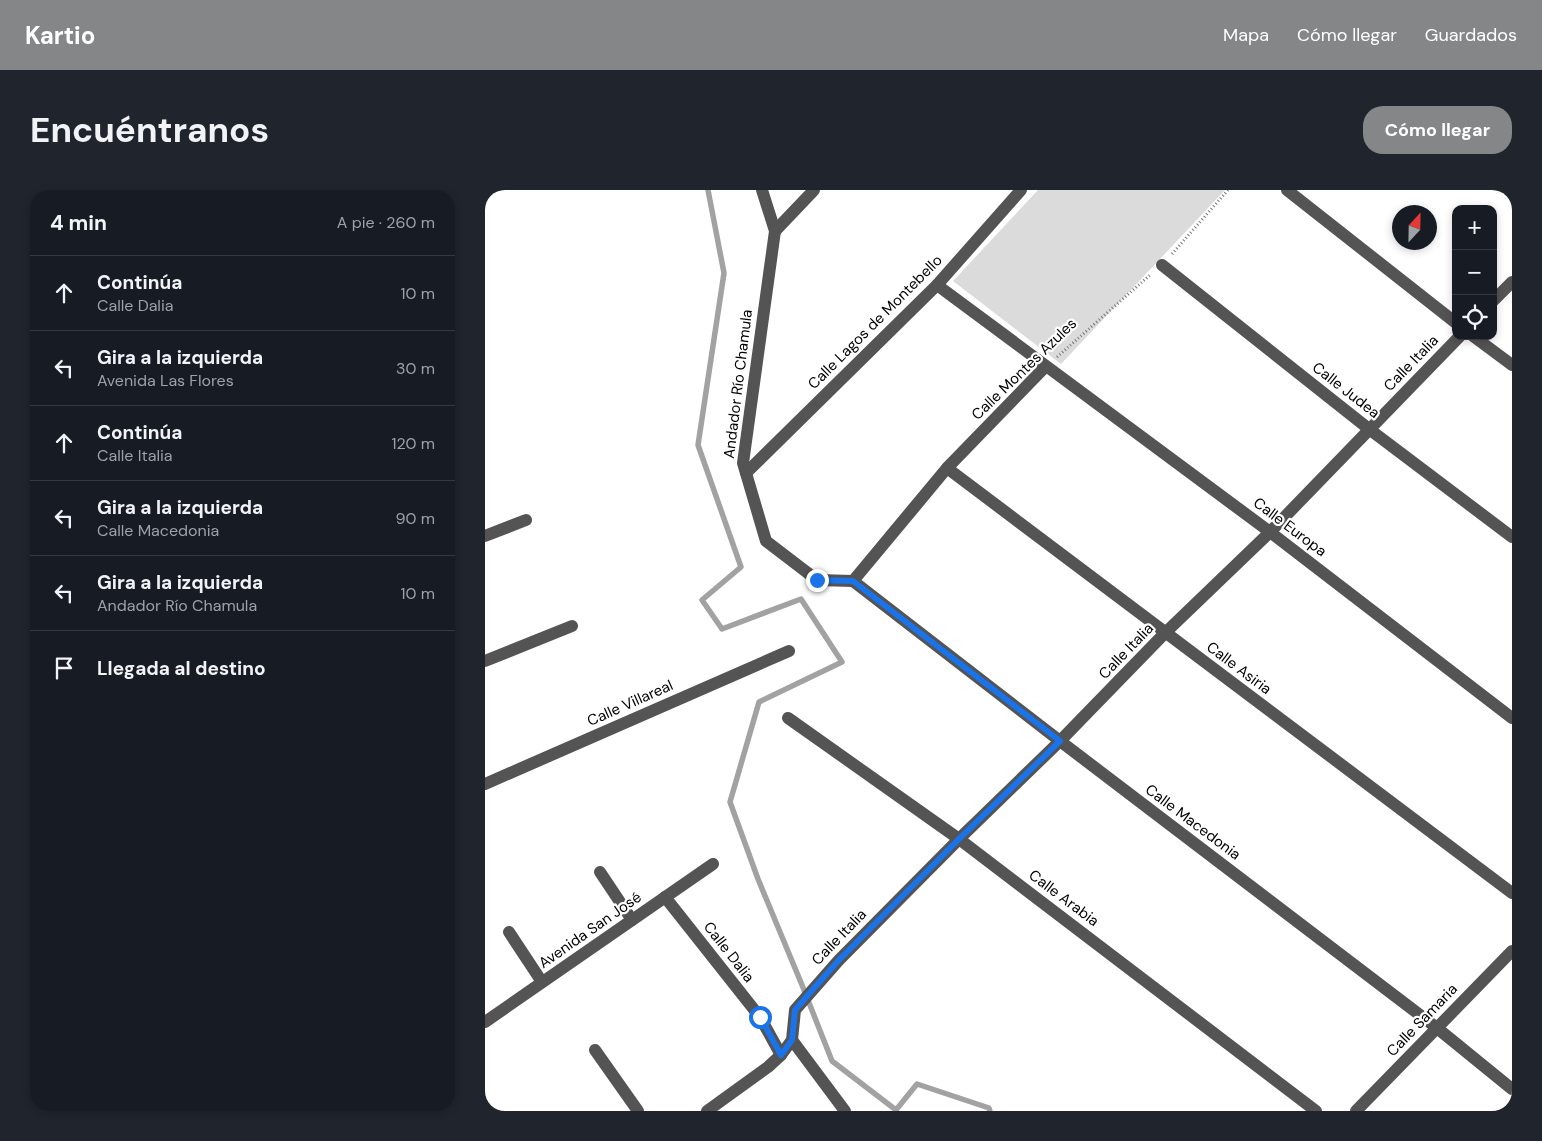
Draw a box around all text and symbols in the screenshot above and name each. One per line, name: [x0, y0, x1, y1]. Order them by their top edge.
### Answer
text: Kartio: [25, 20, 95, 51]
text: Mapa: [1223, 23, 1269, 47]
text: Cómo llegar: [1297, 23, 1397, 47]
text: Guardados: [1425, 23, 1517, 47]
button: Cómo llegar: [1363, 106, 1512, 154]
text: Encuéntranos: [30, 107, 269, 153]
north arrow: [1392, 205, 1437, 250]
map controls: [1452, 205, 1497, 340]
button: +: [1452, 205, 1497, 250]
text: 4 min: [50, 209, 107, 237]
text: A pie · 260 m: [337, 212, 435, 233]
street label: Calle Lagos de Montebello: [803, 250, 947, 394]
button: −: [1452, 250, 1497, 295]
text: Continúa: [97, 270, 182, 295]
icon: ahead: [50, 279, 78, 307]
text: 10 m: [401, 283, 435, 304]
text: Calle Dalia: [97, 295, 173, 316]
button: locate: [1452, 295, 1497, 340]
street label: Andador Río Chamula: [719, 308, 757, 460]
street label: Calle Montes Azules: [967, 314, 1081, 424]
street label: Calle Italia: [1379, 331, 1443, 395]
text: Gira a la izquierda: [97, 345, 263, 370]
icon: left: [50, 354, 78, 382]
street label: Calle Judea: [1308, 357, 1384, 423]
text: 30 m: [396, 358, 435, 379]
text: Avenida Las Flores: [97, 370, 234, 391]
text: Continúa: [97, 420, 182, 445]
icon: ahead: [50, 429, 78, 457]
text: 120 m: [391, 433, 435, 454]
text: Calle Italia: [97, 445, 173, 466]
street label: Calle Europa: [1249, 493, 1331, 561]
text: Gira a la izquierda: [97, 495, 263, 520]
icon: left: [50, 504, 78, 532]
text: 90 m: [395, 508, 435, 529]
text: Calle Macedonia: [97, 520, 219, 541]
route end: [806, 569, 829, 592]
text: Gira a la izquierda: [97, 570, 263, 595]
icon: left: [50, 579, 78, 607]
text: 10 m: [401, 583, 435, 604]
text: Andador Río Chamula: [97, 595, 257, 616]
street label: Calle Italia: [1094, 619, 1158, 683]
street label: Calle Asiria: [1202, 637, 1276, 699]
icon: arrive: [50, 654, 78, 682]
text: Llegada al destino: [97, 656, 266, 681]
street label: Calle Villareal: [584, 675, 676, 731]
street label: Calle Macedonia: [1141, 780, 1245, 864]
street label: Calle Arabia: [1025, 865, 1103, 931]
street label: Avenida San José: [535, 887, 645, 973]
street label: Calle Italia: [807, 905, 871, 969]
street label: Calle Dalia: [699, 918, 759, 986]
street label: Calle Samaria: [1382, 979, 1462, 1061]
route start: [749, 1006, 772, 1029]

